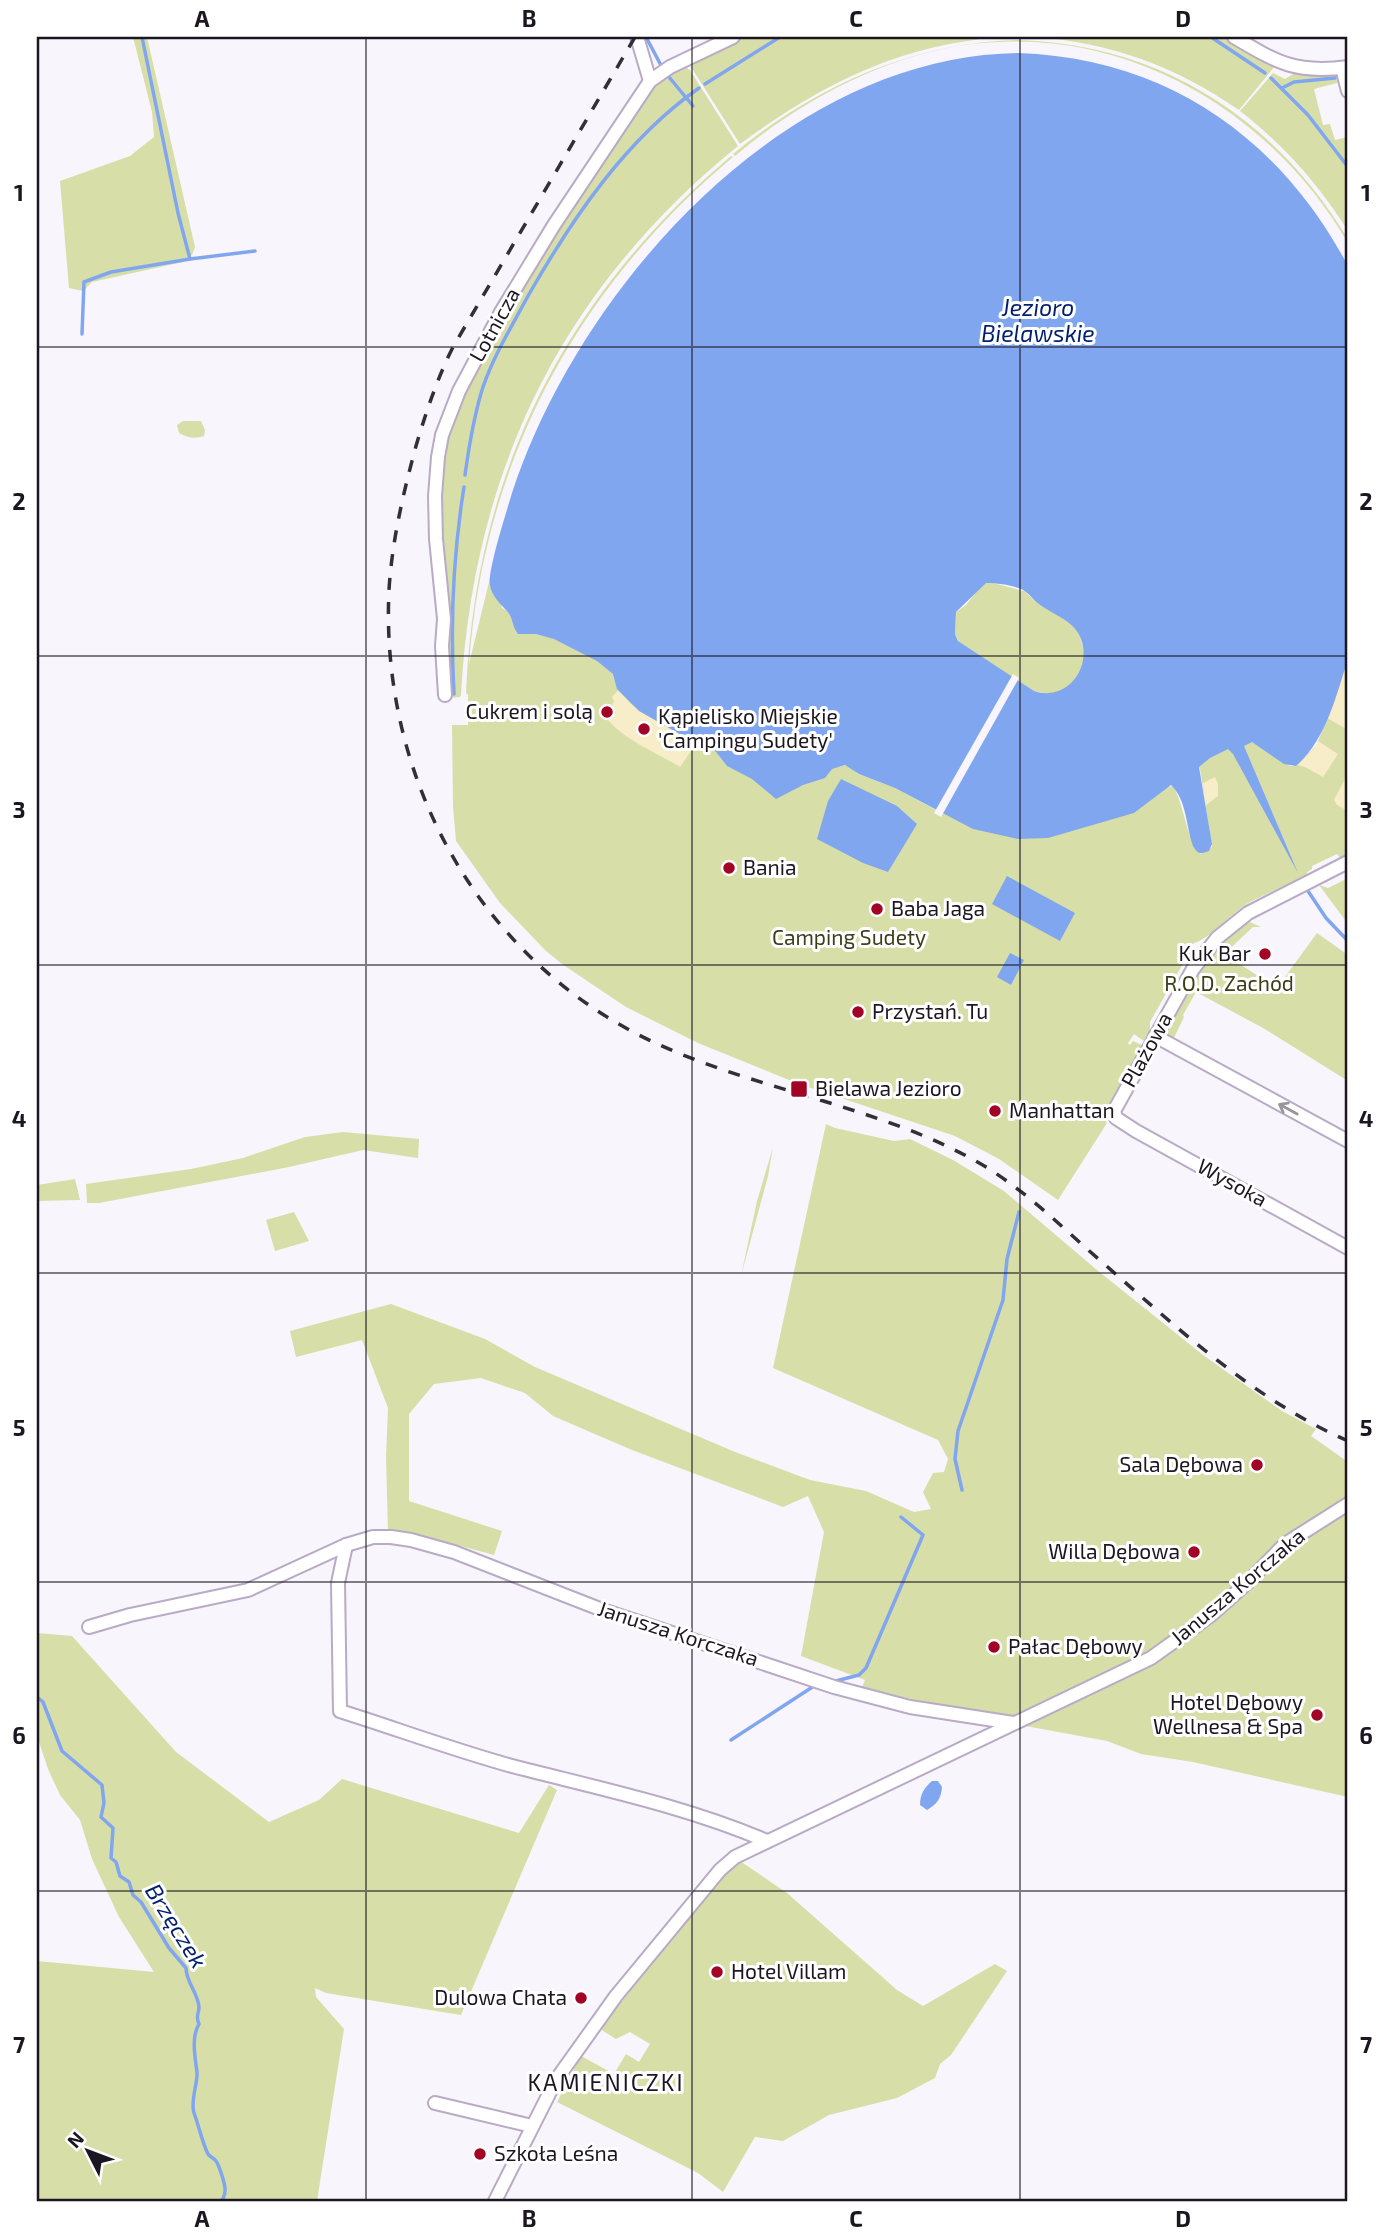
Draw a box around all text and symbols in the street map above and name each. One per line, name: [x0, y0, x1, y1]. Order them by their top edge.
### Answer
text: A: [194, 4, 210, 32]
text: B: [522, 4, 536, 32]
text: C: [849, 4, 863, 32]
text: D: [1175, 4, 1191, 32]
text: 1: [14, 178, 24, 206]
text: 1: [1361, 178, 1371, 206]
street label: Lotnicza: [463, 283, 524, 366]
water label: Jezioro Bielawskie: [981, 293, 1095, 347]
text: 2: [12, 487, 26, 515]
text: 2: [1359, 487, 1373, 515]
place label: Cukrem i solą: [466, 698, 593, 723]
place label: Kąpielisko Miejskie 'Campingu Sudety': [658, 703, 838, 752]
marker: Cukrem i solą: [599, 704, 615, 720]
marker: Kąpielisko Miejskie 'Campingu Sudety': [636, 721, 652, 737]
text: 3: [12, 795, 26, 823]
text: 3: [1359, 795, 1373, 823]
place label: Bania: [743, 854, 797, 879]
marker: Bania: [721, 860, 737, 876]
place label: Baba Jaga: [891, 895, 985, 920]
marker: Baba Jaga: [869, 901, 885, 917]
park label: Camping Sudety: [772, 924, 926, 949]
place label: Kuk Bar: [1179, 940, 1252, 965]
marker: Kuk Bar: [1257, 946, 1273, 962]
park label: R.O.D. Zachód: [1164, 970, 1294, 995]
place label: Przystań. Tu: [872, 998, 988, 1023]
marker: Przystań. Tu: [850, 1004, 866, 1020]
street label: Plażowa: [1115, 1008, 1176, 1091]
place label: Bielawa Jezioro: [815, 1075, 962, 1100]
marker: Bielawa Jezioro: [789, 1079, 809, 1099]
place label: Manhattan: [1009, 1097, 1115, 1122]
one-way arrow: [1278, 1102, 1299, 1115]
marker: Manhattan: [987, 1103, 1003, 1119]
text: 4: [12, 1104, 26, 1132]
text: 4: [1359, 1104, 1373, 1132]
street label: Wysoka: [1193, 1152, 1272, 1211]
text: 5: [13, 1413, 25, 1441]
text: 5: [1360, 1413, 1372, 1441]
place label: Sala Dębowa: [1119, 1451, 1243, 1476]
marker: Sala Dębowa: [1249, 1457, 1265, 1473]
street label: Janusza Korczaka: [1165, 1522, 1309, 1649]
place label: Willa Dębowa: [1048, 1538, 1180, 1563]
marker: Willa Dębowa: [1186, 1544, 1202, 1560]
street label: Janusza Korczaka: [595, 1595, 762, 1670]
place label: Pałac Dębowy: [1008, 1633, 1143, 1658]
marker: Pałac Dębowy: [986, 1639, 1002, 1655]
place label: Hotel Dębowy Wellnesa & Spa: [1153, 1689, 1303, 1738]
marker: Hotel Dębowy Wellnesa & Spa: [1309, 1707, 1325, 1723]
text: 6: [12, 1721, 26, 1749]
text: 6: [1359, 1721, 1373, 1749]
water label: Brzęczek: [140, 1878, 214, 1973]
place label: Hotel Villam: [731, 1958, 847, 1983]
marker: Hotel Villam: [709, 1964, 725, 1980]
place label: Dulowa Chata: [434, 1984, 567, 2009]
marker: Dulowa Chata: [573, 1990, 589, 2006]
text: 7: [13, 2030, 25, 2058]
text: 7: [1360, 2030, 1372, 2058]
district label: KAMIENICZKI: [528, 2068, 684, 2096]
north arrow: [52, 2116, 122, 2186]
text: N: [62, 2126, 88, 2152]
place label: Szkoła Leśna: [494, 2140, 618, 2165]
marker: Szkoła Leśna: [472, 2146, 488, 2162]
text: A: [194, 2204, 210, 2232]
text: B: [522, 2204, 536, 2232]
text: C: [849, 2204, 863, 2232]
text: D: [1175, 2204, 1191, 2232]

